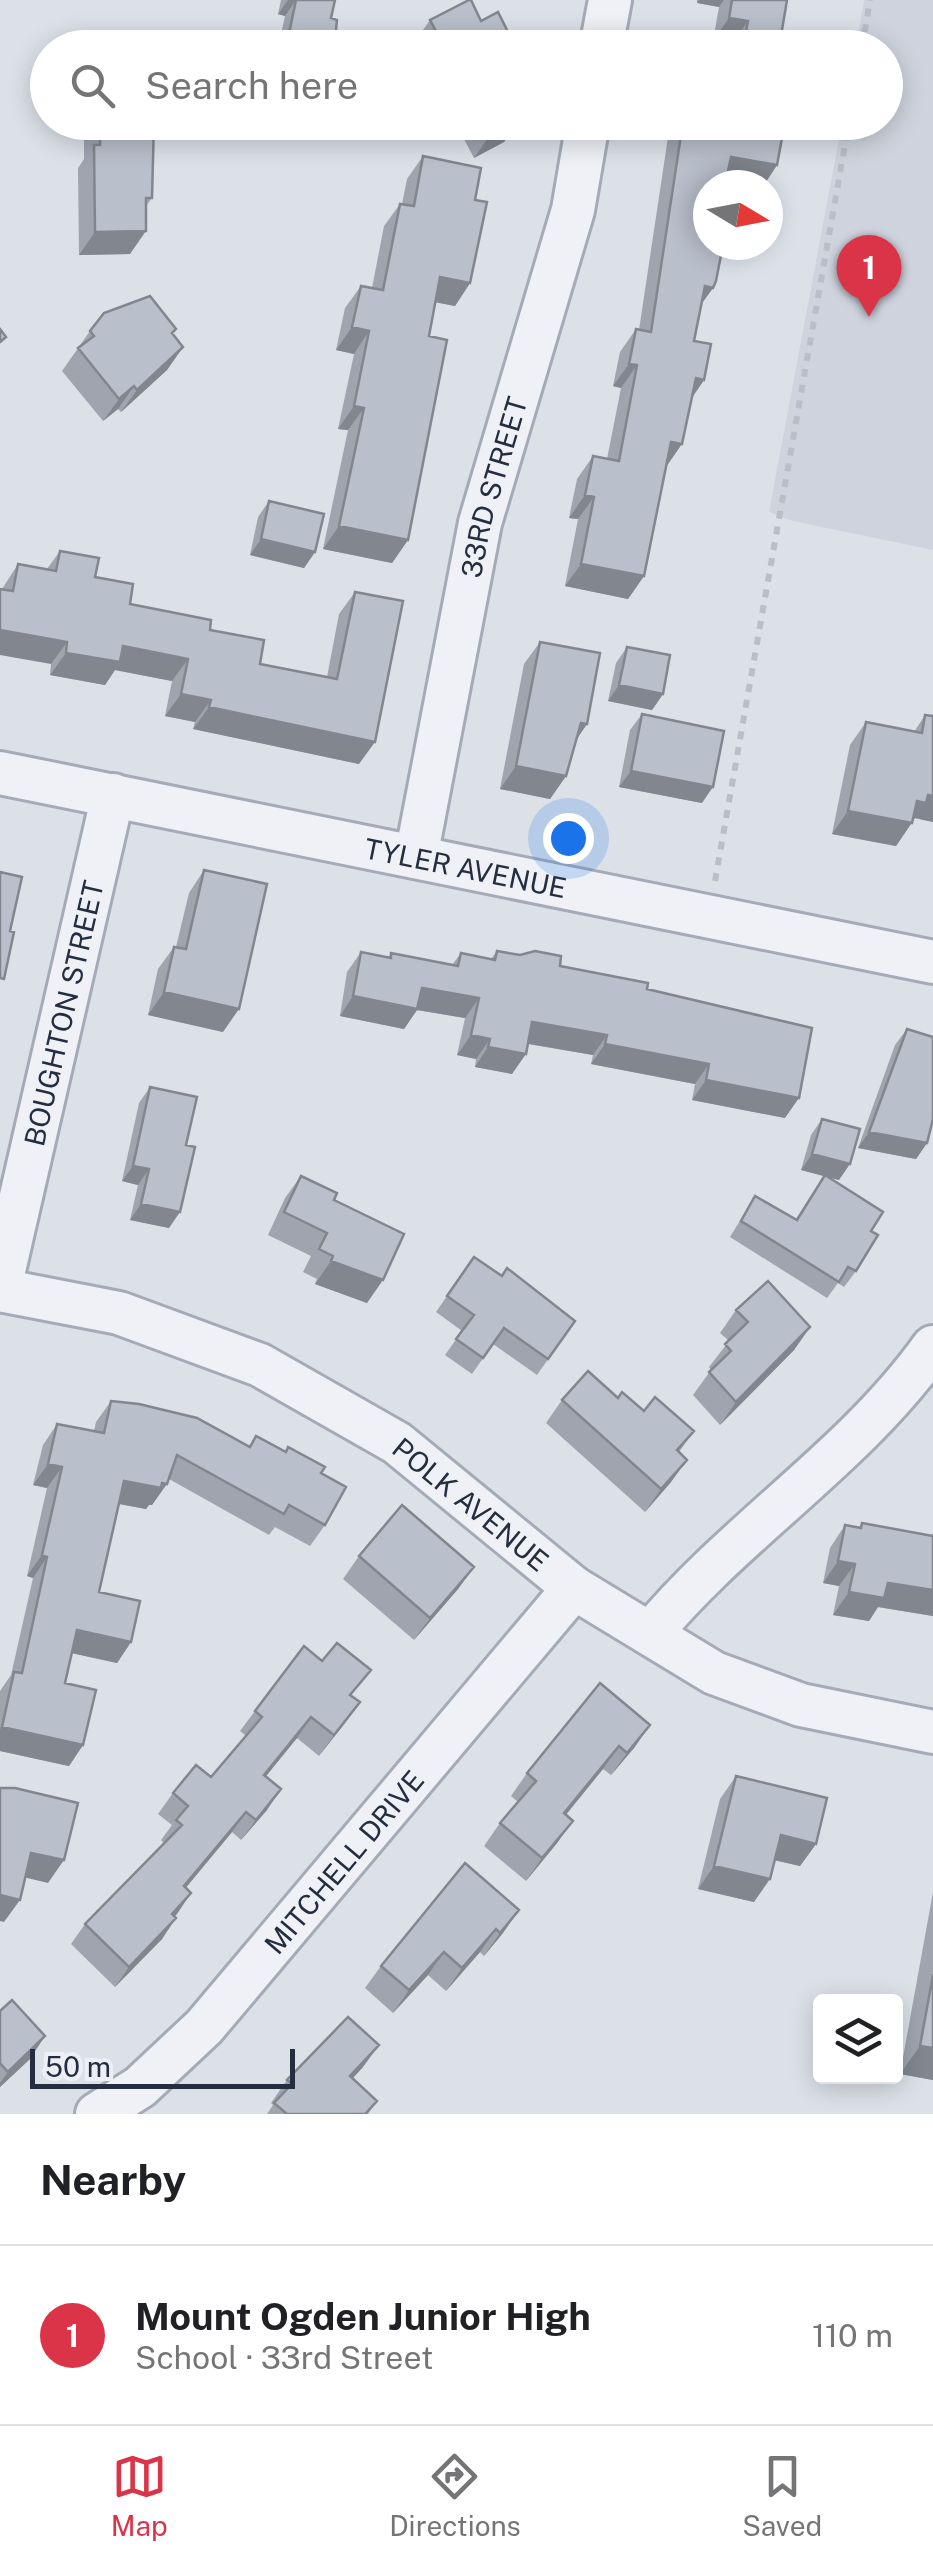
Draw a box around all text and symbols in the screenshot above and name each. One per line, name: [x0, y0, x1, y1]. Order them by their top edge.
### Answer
search box: [30, 30, 903, 140]
icon: search: [65, 58, 120, 113]
text: Search here: [145, 63, 358, 108]
north arrow: [693, 170, 783, 260]
pin: 1: [836, 234, 902, 317]
street label: 33RD STREET: [453, 393, 533, 580]
your location: [543, 813, 594, 864]
street label: TYLER AVENUE: [362, 831, 569, 904]
street label: BOUGHTON STREET: [17, 877, 109, 1149]
street label: POLK AVENUE: [387, 1430, 556, 1577]
street label: MITCHELL DRIVE: [257, 1763, 430, 1960]
map controls: [813, 1994, 903, 2084]
button: layers: [813, 1994, 903, 2084]
scale bar: [30, 2044, 295, 2088]
text: 50 m: [45, 2050, 111, 2083]
text: Nearby: [40, 2155, 186, 2204]
text: Mount Ogden Junior High: [135, 2294, 591, 2339]
text: 1: [66, 2317, 79, 2354]
text: 110 m: [812, 2317, 893, 2354]
text: School · 33rd Street: [135, 2339, 433, 2376]
tab: Map: [111, 2449, 168, 2542]
tab: Directions: [389, 2449, 521, 2542]
tab: Saved: [742, 2449, 822, 2542]

